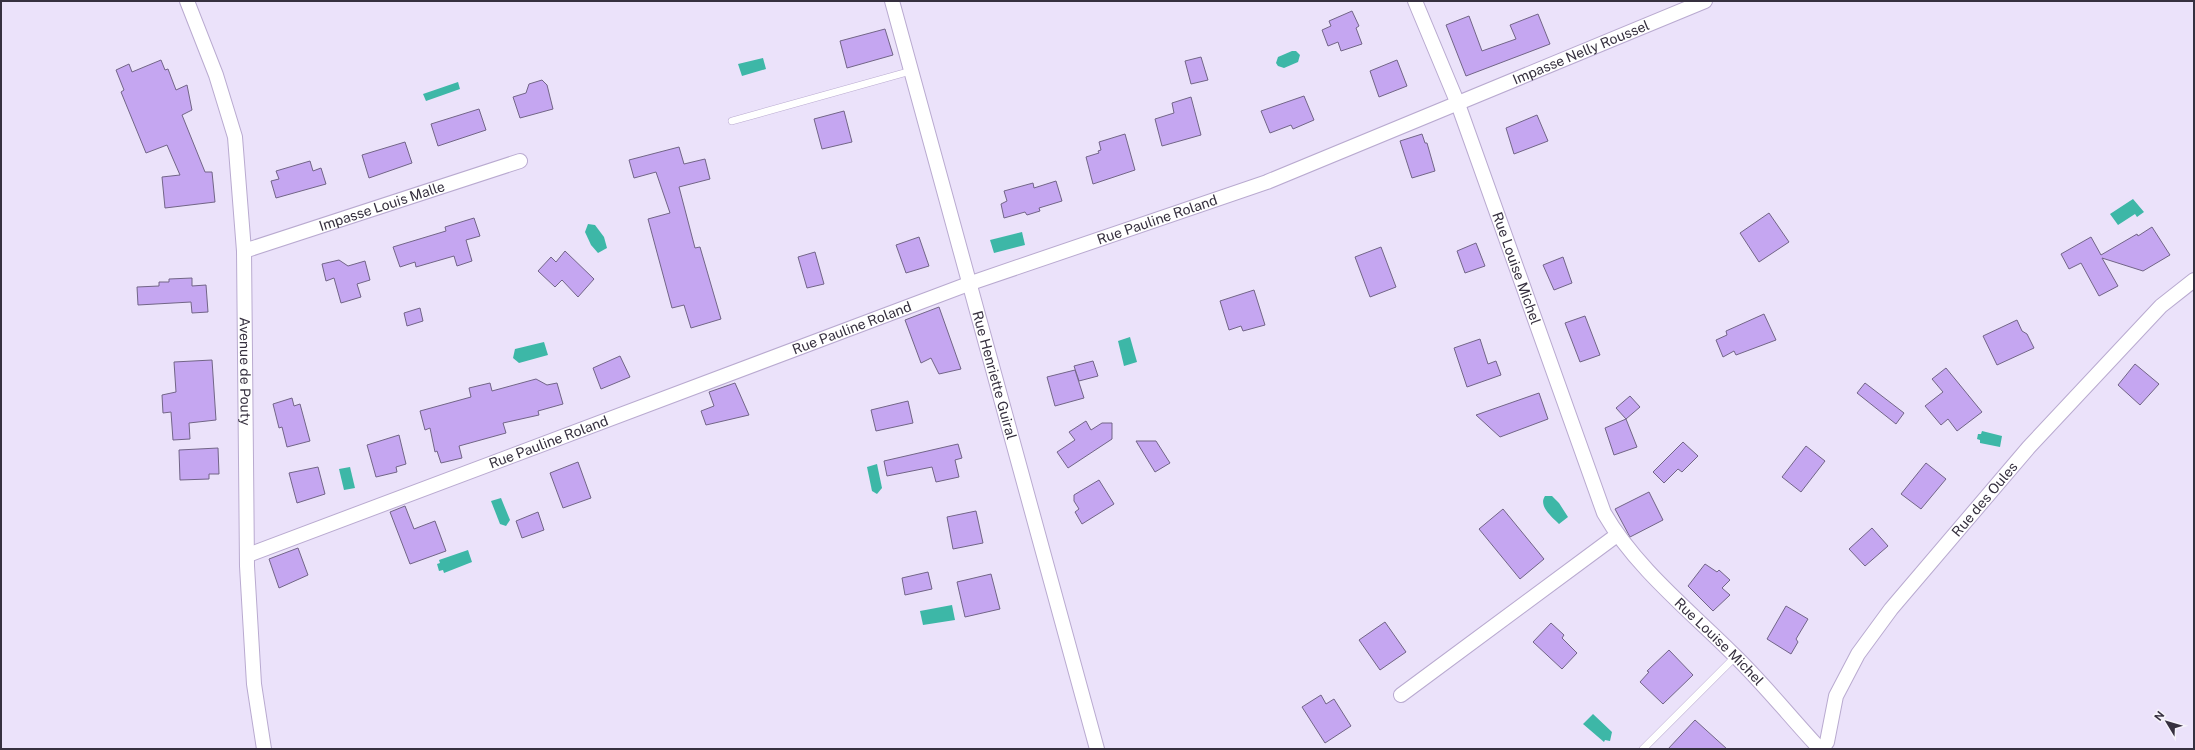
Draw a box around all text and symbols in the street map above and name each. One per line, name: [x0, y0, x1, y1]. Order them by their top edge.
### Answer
street label: Impasse Nelly Roussel: [1510, 17, 1652, 88]
street label: Impasse Louis Malle: [317, 178, 447, 234]
street label: Rue Pauline Roland: [1095, 192, 1219, 247]
street label: Rue Louise Michel: [1489, 210, 1544, 327]
street label: Rue Pauline Roland: [790, 298, 914, 358]
street label: Rue Henriette Guiral: [969, 309, 1020, 441]
street label: Avenue de Pouty: [237, 317, 254, 426]
street label: Rue Pauline Roland: [487, 412, 610, 472]
street label: Rue des Oules: [1948, 459, 2021, 540]
street label: Rue Louise Michel: [1671, 595, 1767, 688]
north arrow: [2147, 702, 2187, 742]
text: N: [2152, 709, 2166, 723]

